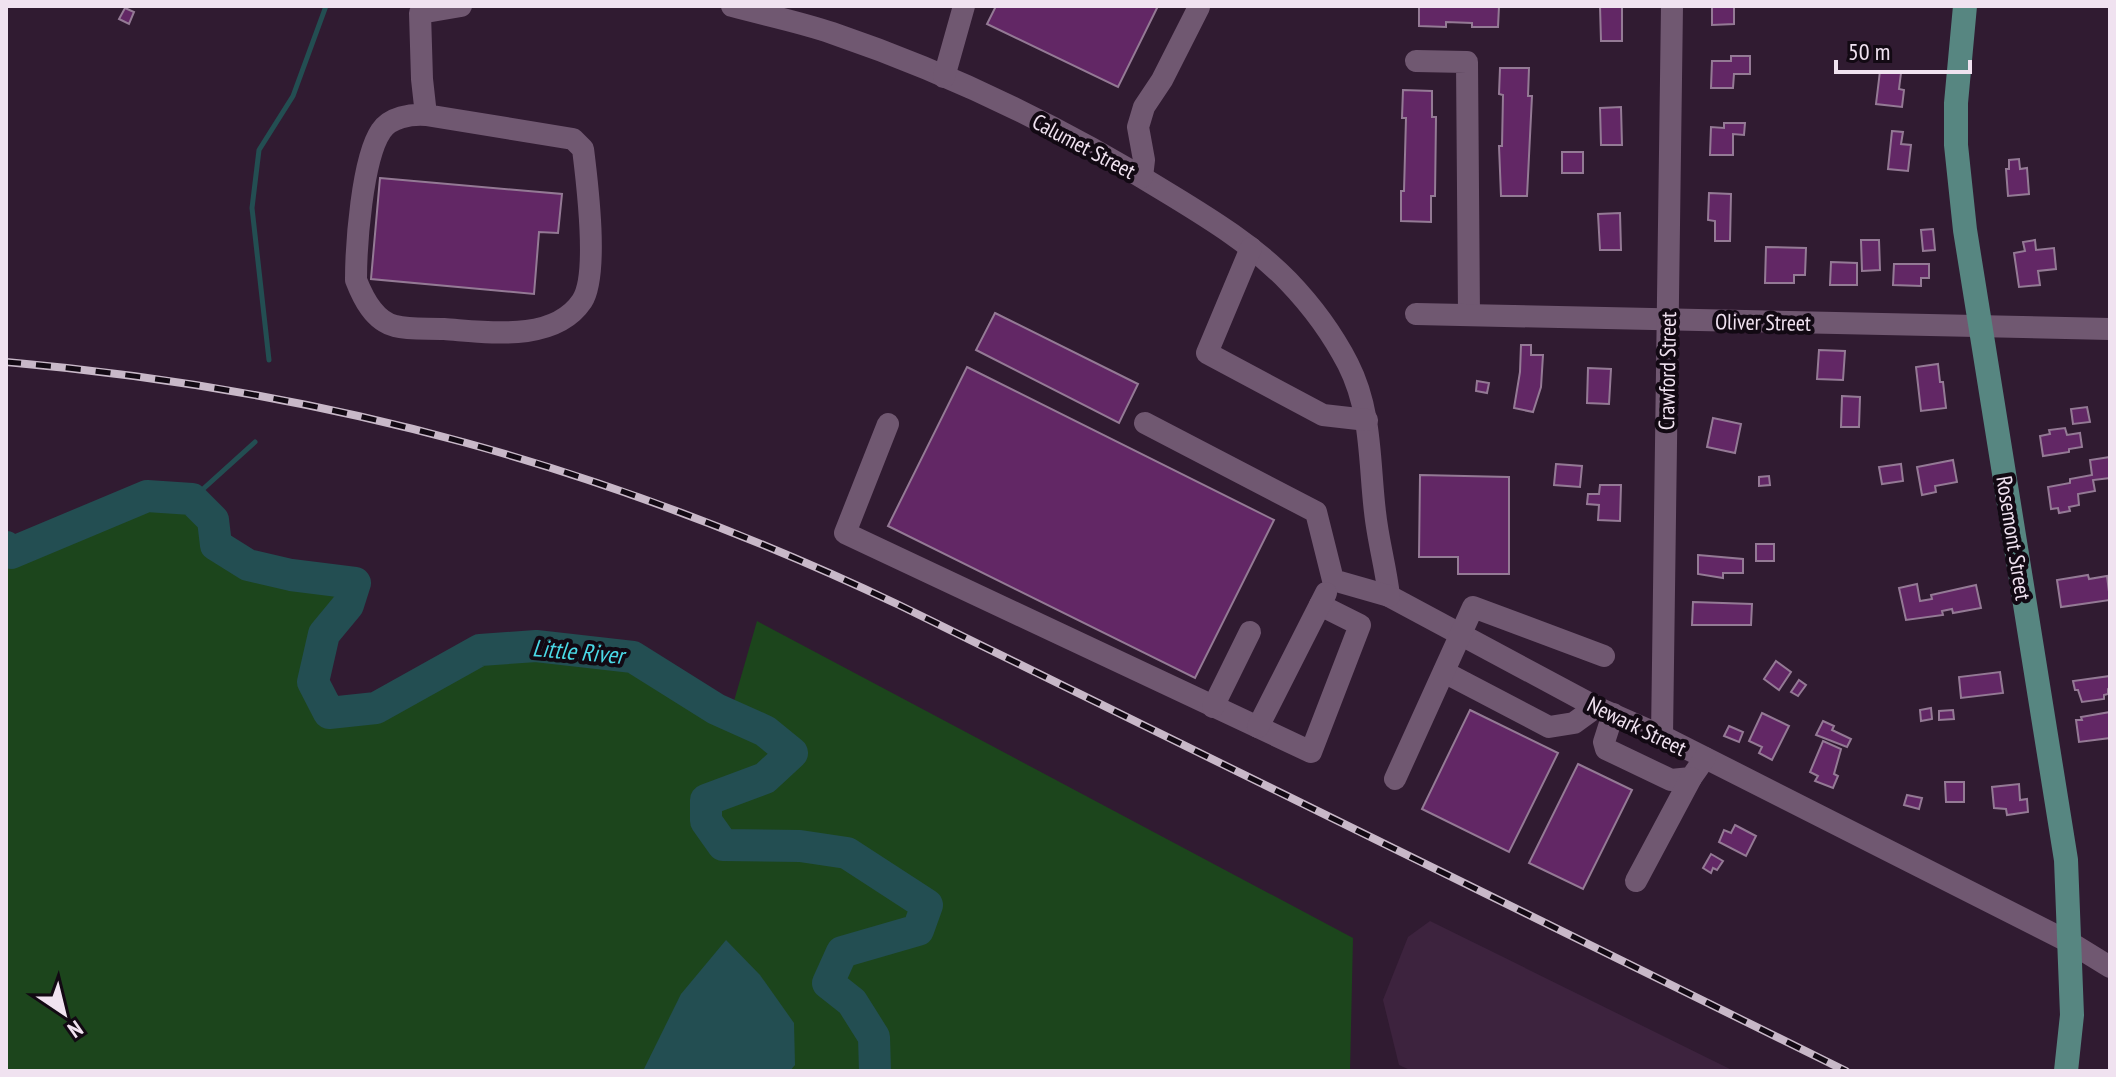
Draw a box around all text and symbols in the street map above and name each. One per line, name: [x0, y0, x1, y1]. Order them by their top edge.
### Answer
scale bar: [1836, 24, 1970, 74]
text: 50 m: [1848, 36, 1890, 67]
street label: Calumet Street: [1028, 107, 1140, 185]
street label: Oliver Street: [1715, 307, 1811, 337]
street label: Crawford Street: [1652, 312, 1682, 430]
street label: Rosemont Street: [1990, 474, 2038, 602]
water label: Little River: [531, 632, 628, 671]
street label: Newark Street: [1583, 690, 1691, 762]
north arrow: [24, 973, 104, 1053]
text: N: [63, 1015, 88, 1044]

